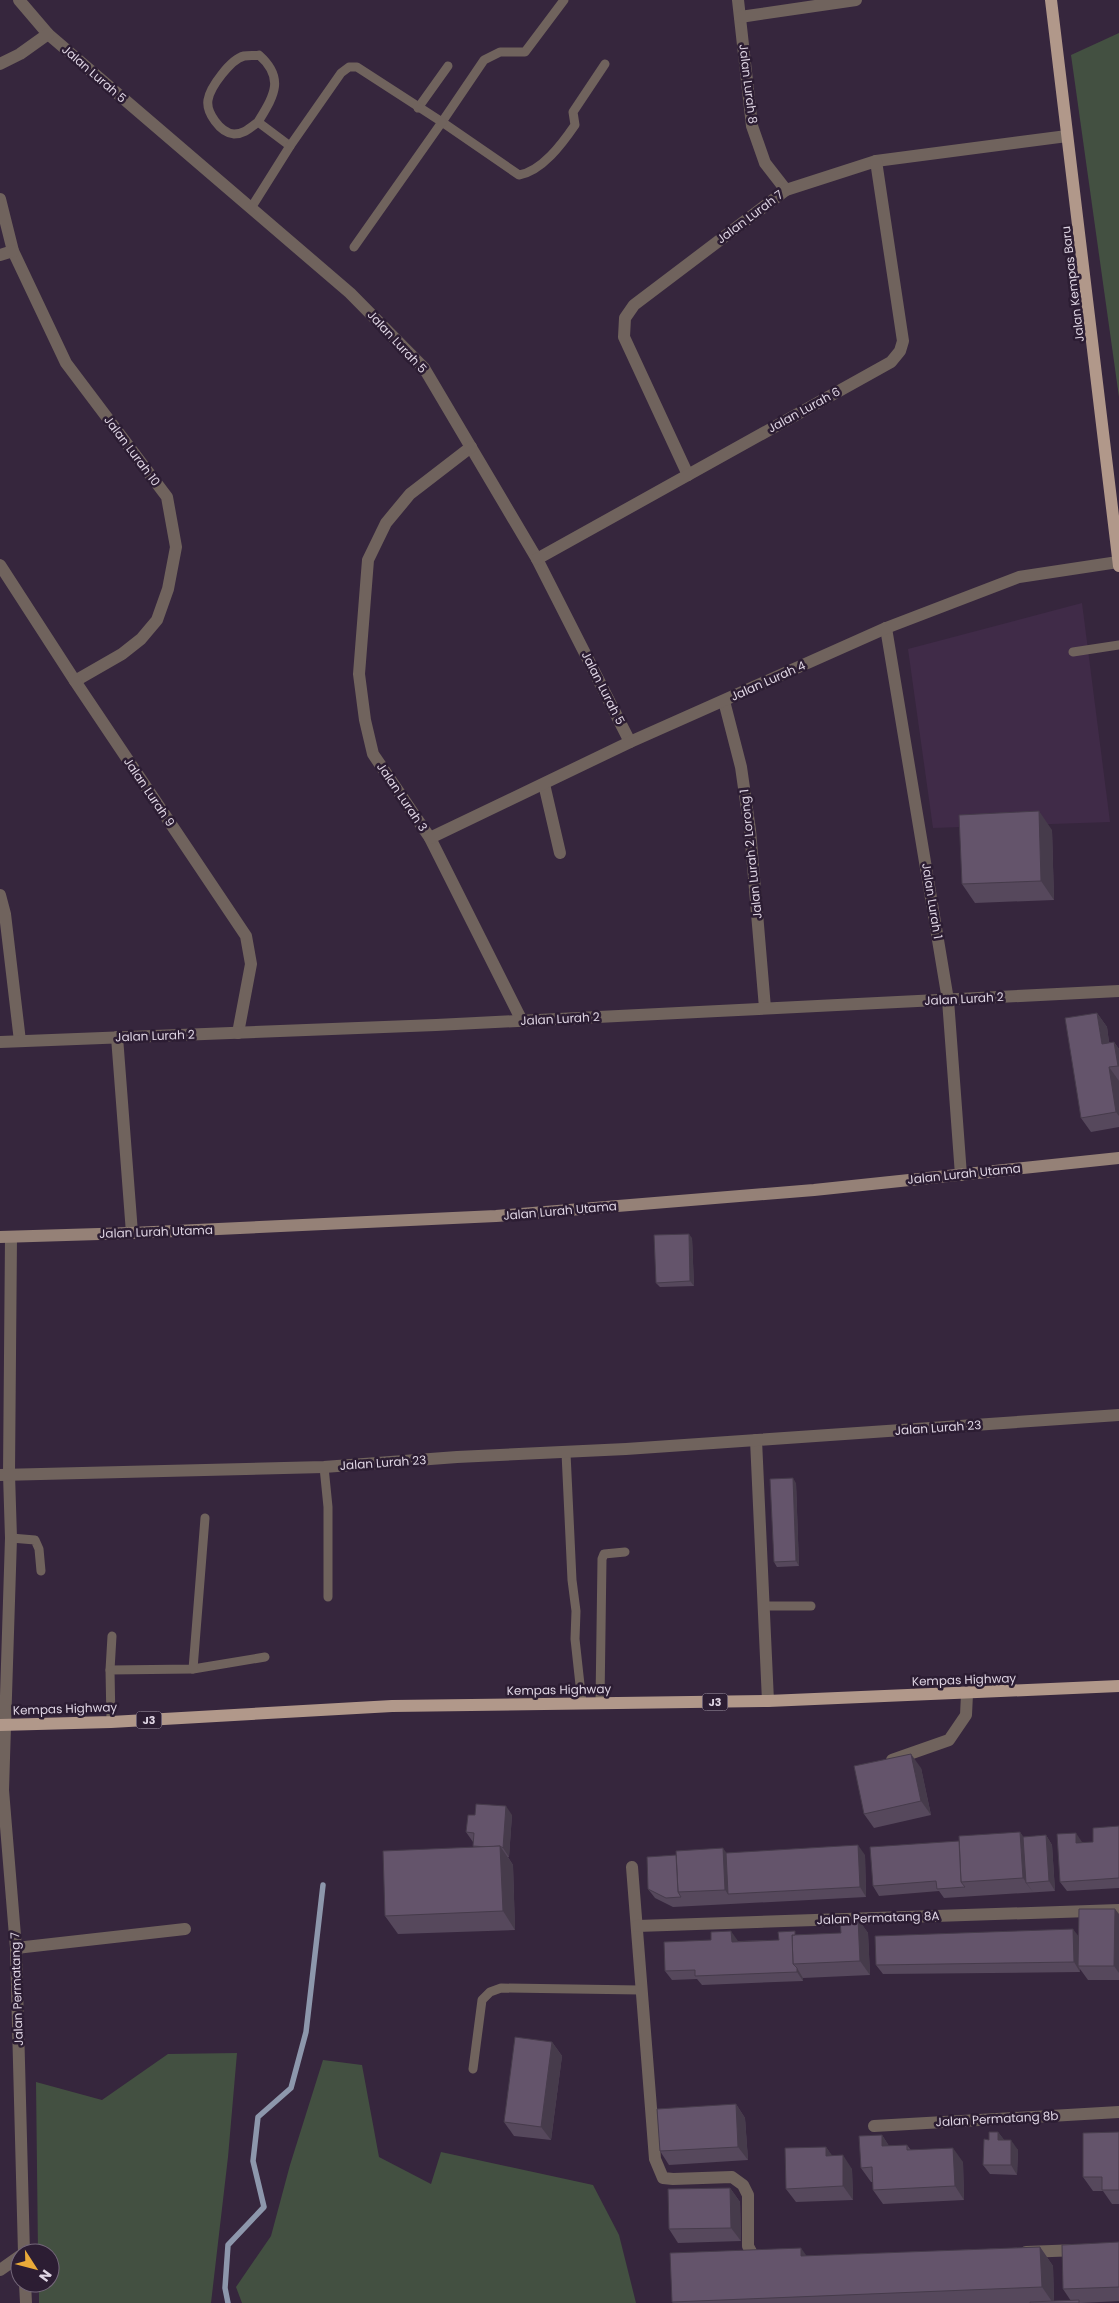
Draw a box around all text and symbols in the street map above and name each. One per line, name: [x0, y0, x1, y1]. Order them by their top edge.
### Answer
street label: Jalan Lurah 5: [58, 41, 130, 106]
street label: Jalan Lurah 8: [735, 43, 762, 125]
street label: Jalan Lurah 7: [713, 186, 787, 247]
street label: Jalan Kempas Baru: [1057, 225, 1088, 343]
street label: Jalan Lurah 5: [364, 306, 431, 377]
street label: Jalan Lurah 6: [764, 383, 843, 436]
street label: Jalan Lurah 10: [100, 412, 165, 489]
street label: Jalan Lurah 5: [578, 648, 629, 727]
street label: Jalan Lurah 4: [728, 656, 808, 705]
street label: Jalan Lurah 9: [120, 754, 179, 830]
street label: Jalan Lurah 3: [373, 759, 432, 835]
street label: Jalan Lurah 2 Lorong 1: [735, 788, 766, 920]
street label: Jalan Lurah 1: [918, 862, 947, 940]
street label: Jalan Lurah 2: [924, 988, 1004, 1009]
street label: Jalan Lurah 2: [520, 1008, 600, 1029]
street label: Jalan Lurah 2: [115, 1026, 195, 1045]
street label: Jalan Lurah Utama: [906, 1159, 1021, 1188]
street label: Jalan Lurah Utama: [503, 1197, 617, 1224]
street label: Jalan Lurah Utama: [99, 1221, 213, 1242]
street label: Jalan Lurah 23: [894, 1416, 982, 1439]
street label: Jalan Lurah 23: [339, 1451, 427, 1474]
street label: Kempas Highway: [911, 1669, 1017, 1690]
street label: Kempas Highway: [507, 1680, 612, 1699]
road number: J3: [702, 1694, 728, 1710]
street label: Kempas Highway: [12, 1698, 118, 1719]
road number: J3: [136, 1712, 162, 1728]
street label: Jalan Permatang 8A: [816, 1907, 940, 1928]
street label: Jalan Permatang 7: [6, 1931, 27, 2046]
street label: Jalan Permatang 8b: [935, 2107, 1059, 2130]
north arrow: [10, 2243, 60, 2293]
text: N: [34, 2266, 57, 2286]

